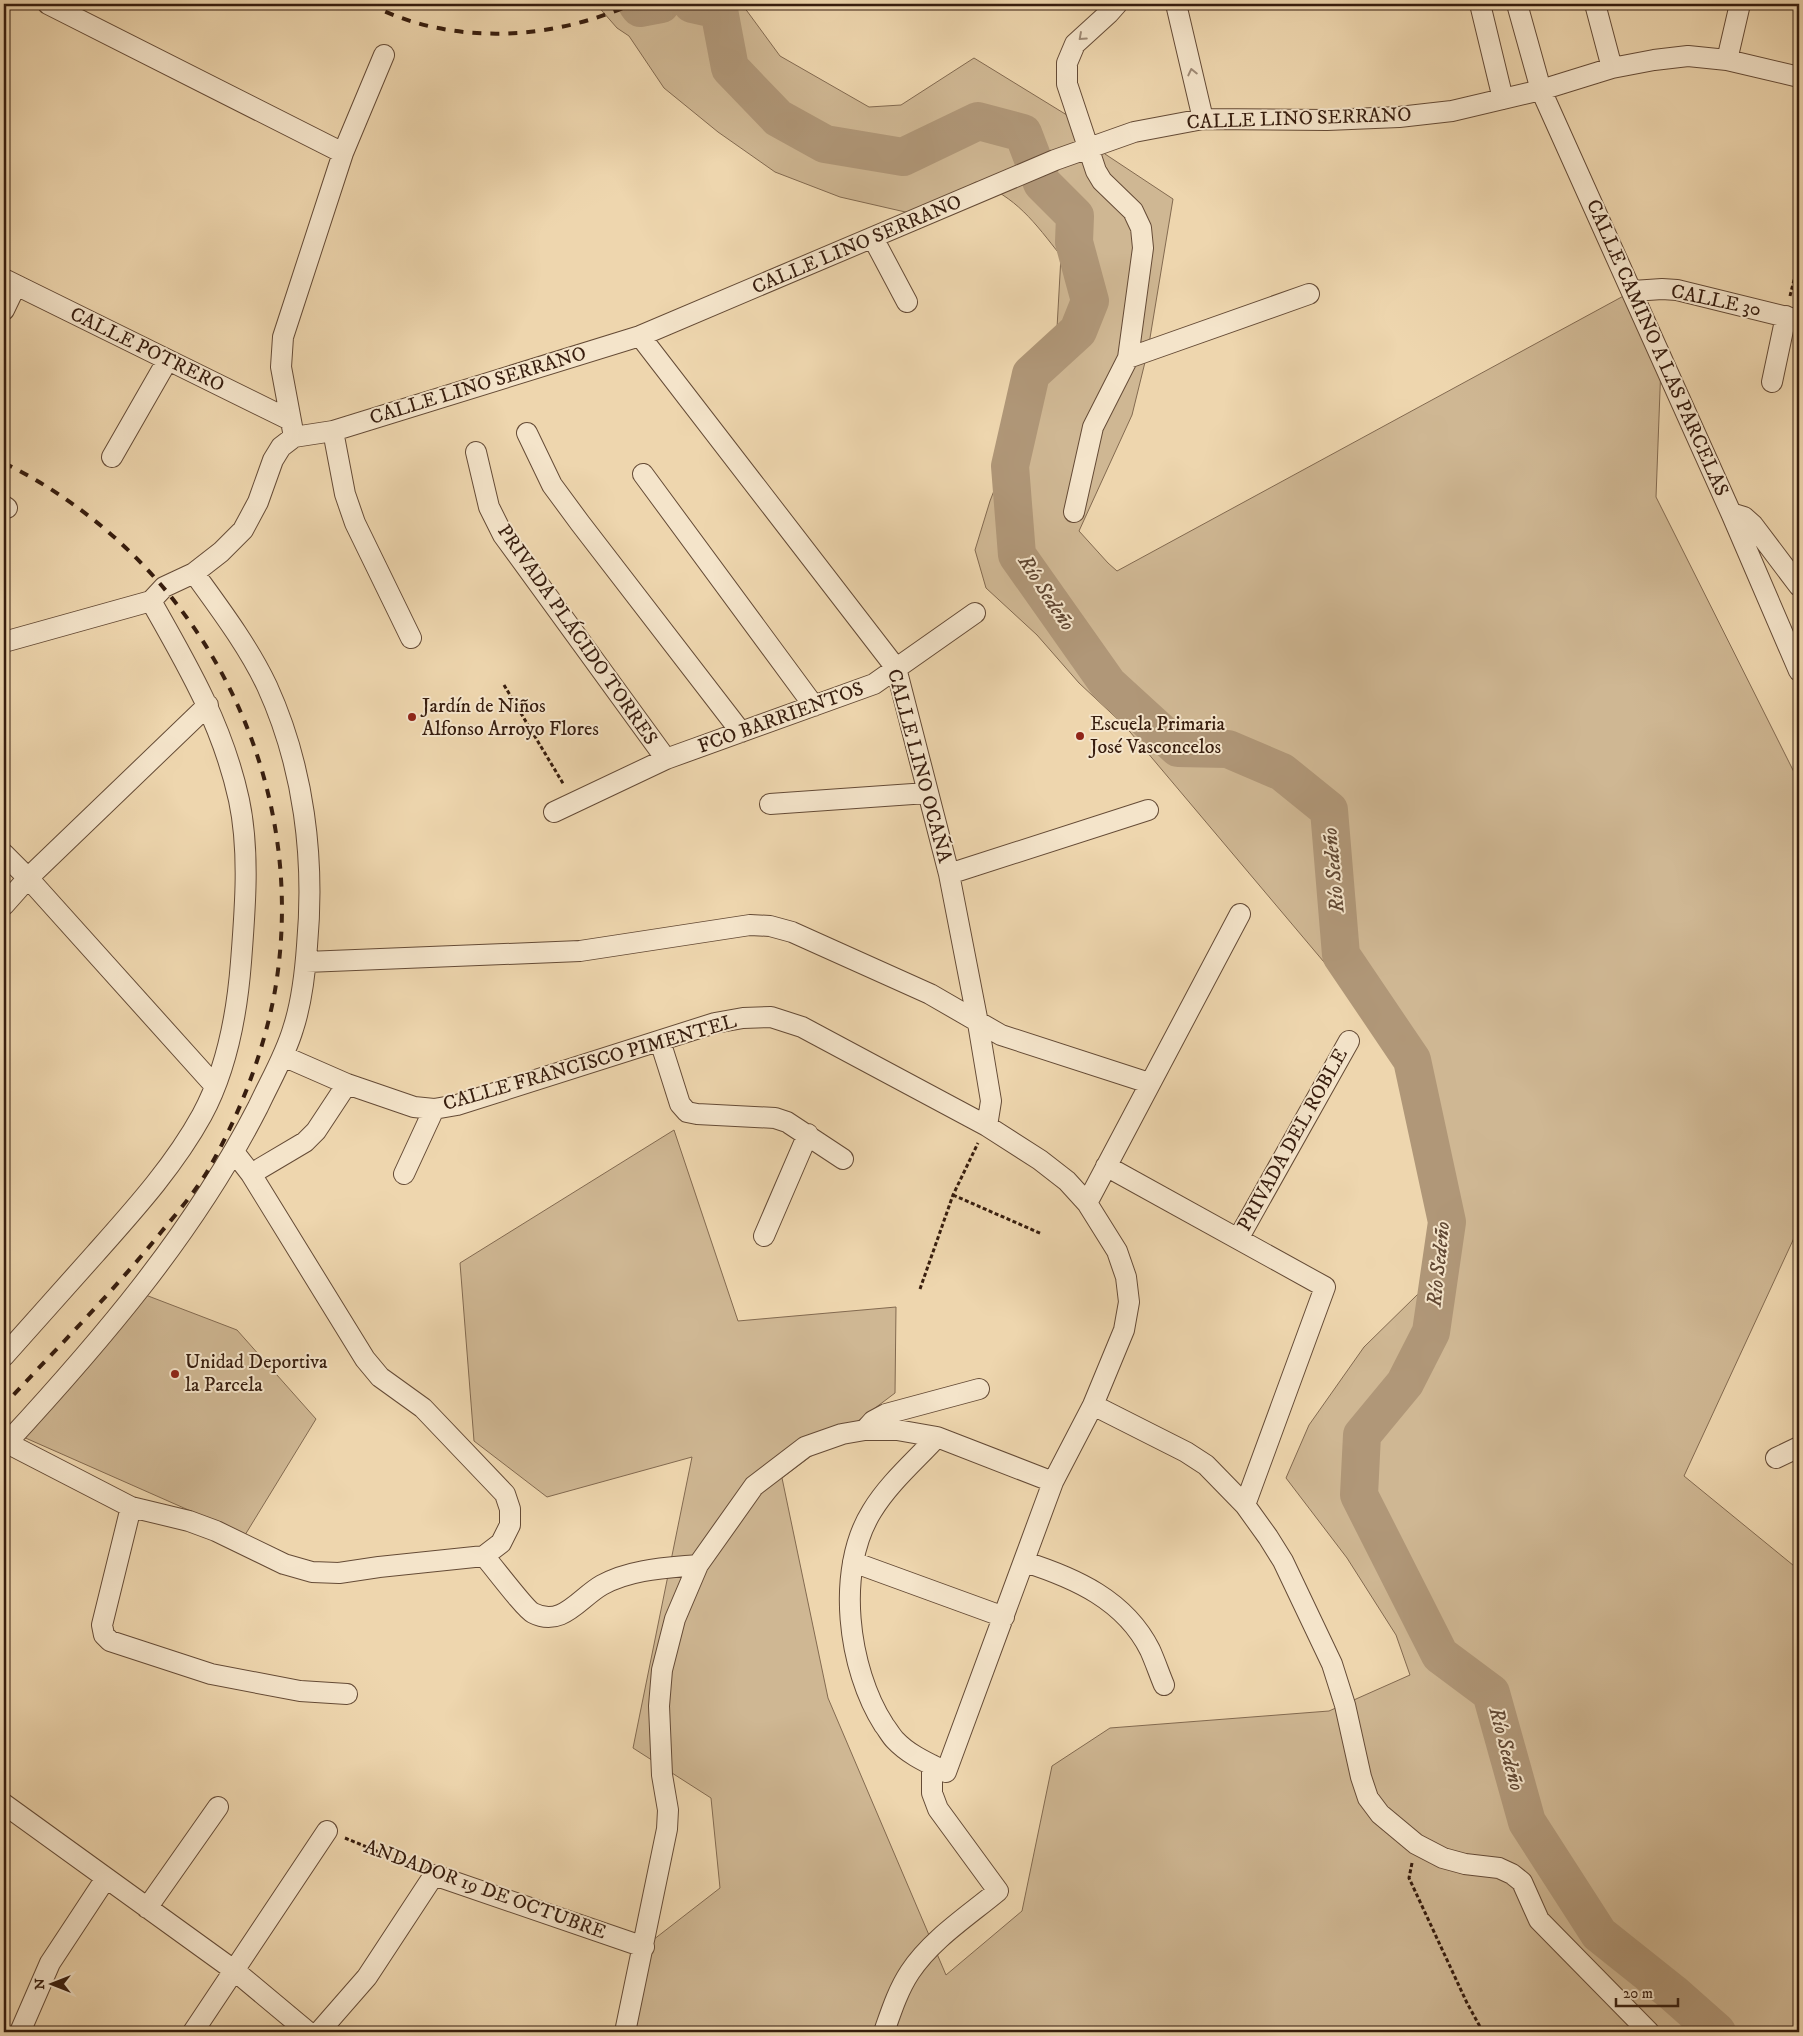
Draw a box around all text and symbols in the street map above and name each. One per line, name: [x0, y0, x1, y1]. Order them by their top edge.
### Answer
one-way arrow: [1079, 32, 1088, 40]
one-way arrow: [1187, 67, 1198, 76]
street label: CALLE LINO SERRANO: [1186, 103, 1412, 135]
street label: CALLE LINO SERRANO: [749, 190, 965, 300]
street label: CALLE CAMINO A LAS PARCELAS: [1580, 196, 1734, 500]
street label: CALLE 30: [1669, 279, 1763, 323]
street label: CALLE POTRERO: [66, 302, 228, 398]
street label: CALLE LINO SERRANO: [367, 341, 589, 431]
street label: PRIVADA PLÁCIDO TORRES: [491, 519, 664, 750]
water label: Río Sedeño: [1011, 549, 1080, 636]
street label: CALLE LINO OCAÑA: [881, 666, 958, 866]
street label: FCO BARRIENTOS: [695, 676, 867, 760]
place label: Jardín de Niños Alfonso Arroyo Flores: [420, 694, 599, 742]
marker: Jardín de Niños Alfonso Arroyo Flores: [406, 711, 418, 723]
place label: Escuela Primaria José Vasconcelos: [1088, 712, 1226, 760]
marker: Escuela Primaria José Vasconcelos: [1074, 730, 1086, 742]
water label: Río Sedeño: [1317, 826, 1351, 915]
street label: CALLE FRANCISCO PIMENTEL: [440, 1009, 740, 1117]
street label: PRIVADA DEL ROBLE: [1232, 1044, 1354, 1236]
water label: Río Sedeño: [1421, 1220, 1456, 1309]
place label: Unidad Deportiva la Parcela: [185, 1350, 328, 1398]
marker: Unidad Deportiva la Parcela: [169, 1368, 181, 1380]
water label: Río Sedeño: [1482, 1703, 1530, 1794]
street label: ANDADOR 19 DE OCTUBRE: [361, 1835, 609, 1945]
north arrow: [28, 1958, 78, 2008]
scale bar: [1616, 1976, 1678, 2008]
text: N: [31, 1978, 49, 1990]
text: 20 m: [1623, 1984, 1653, 2003]

